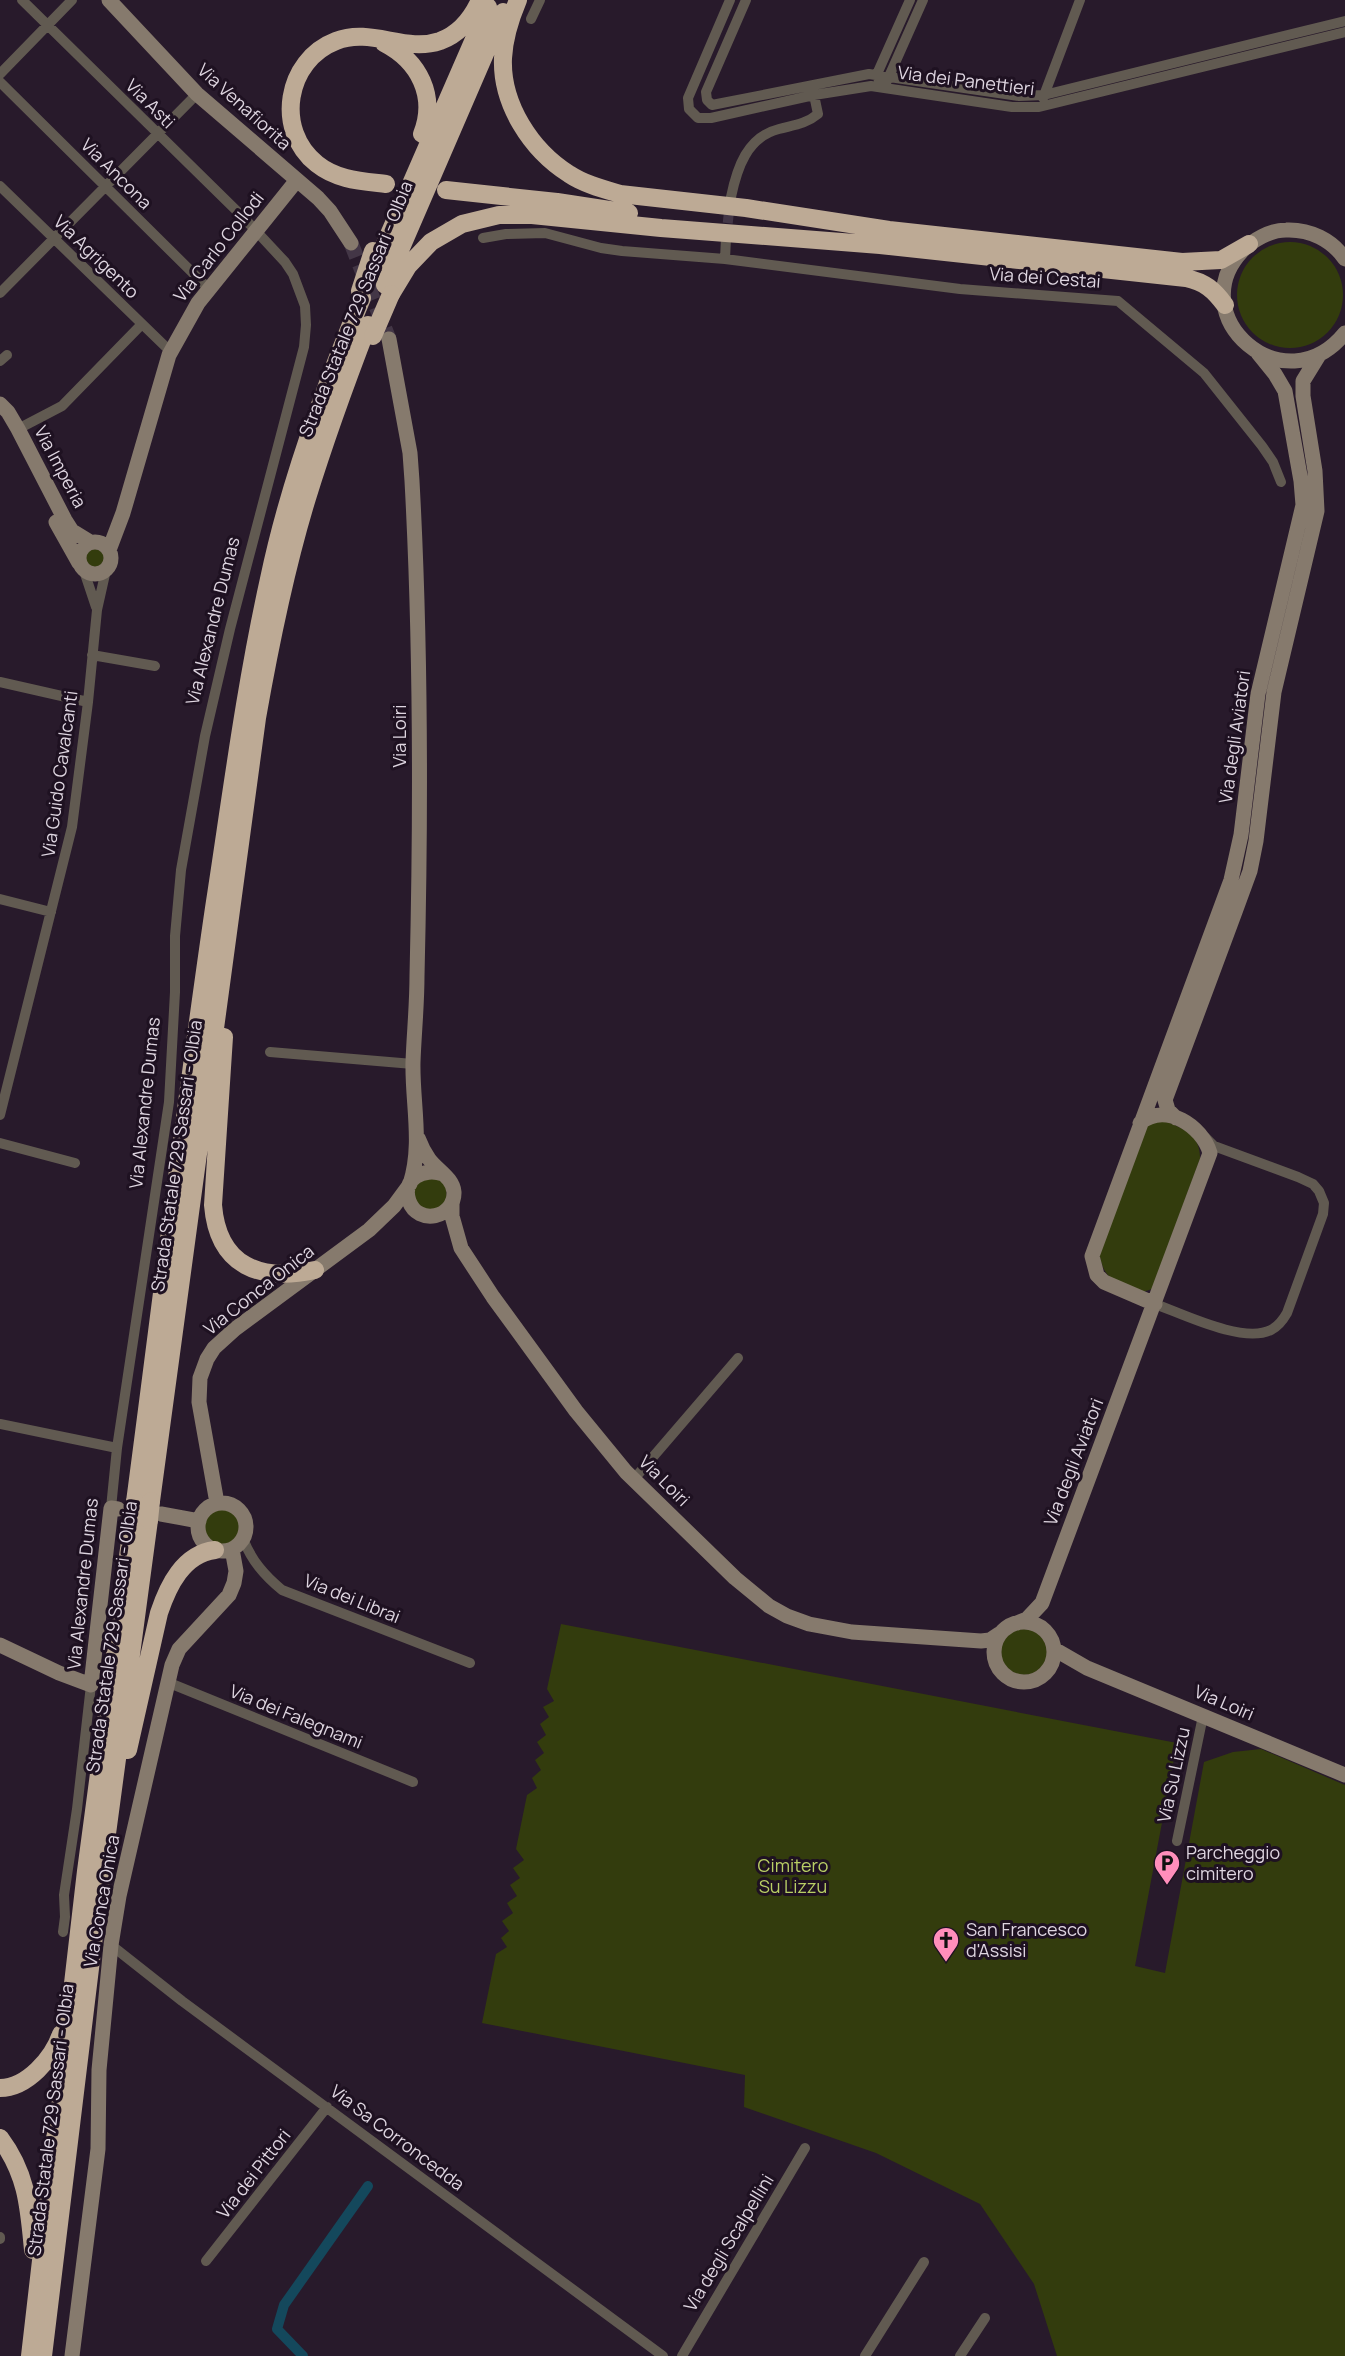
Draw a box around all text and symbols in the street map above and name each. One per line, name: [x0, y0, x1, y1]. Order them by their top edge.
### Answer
street label: Via Venafiorita: [193, 58, 297, 155]
street label: Via dei Panettieri: [896, 60, 1036, 100]
street label: Via Asti: [121, 73, 181, 133]
street label: Via Ancona: [76, 133, 157, 214]
street label: Strada Statale 729 Sassari - Olbia: [293, 177, 418, 440]
street label: Via Carlo Collodi: [168, 186, 269, 306]
street label: Via Agrigento: [49, 209, 145, 303]
street label: Via dei Cestai: [989, 261, 1102, 293]
street label: Via Imperia: [29, 421, 93, 512]
street label: Via Alexandre Dumas: [180, 534, 245, 707]
street label: Via degli Aviatori: [1213, 669, 1255, 805]
street label: Via Guido Cavalcanti: [35, 689, 83, 859]
street label: Via Loiri: [387, 704, 411, 768]
street label: Via Alexandre Dumas: [123, 1016, 165, 1190]
street label: Strada Statale 729 Sassari - Olbia: [145, 1018, 207, 1293]
street label: Via Conca Onica: [198, 1239, 318, 1340]
street label: Via degli Aviatori: [1038, 1395, 1108, 1529]
street label: Via Loiri: [634, 1450, 695, 1511]
street label: Via Alexandre Dumas: [61, 1497, 103, 1671]
street label: Strada Statale 729 Sassari - Olbia: [80, 1499, 142, 1774]
street label: Via dei Librai: [301, 1568, 404, 1628]
street label: Via dei Falegnami: [226, 1678, 366, 1754]
street label: Via Loiri: [1191, 1679, 1258, 1725]
street label: Via Su Lizzu: [1151, 1725, 1195, 1825]
street label: Via Conca Onica: [78, 1833, 124, 1969]
place label: Parcheggio cimitero: [1186, 1840, 1280, 1885]
parking icon: Parcheggio cimitero: [1152, 1848, 1182, 1886]
park label: Cimitero Su Lizzu: [758, 1853, 828, 1898]
place label: San Francesco d'Assisi: [966, 1917, 1087, 1962]
church icon: San Francesco d'Assisi: [931, 1925, 961, 1963]
street label: Strada Statale 729 Sassari - Olbia: [21, 1982, 79, 2257]
street label: Via Sa Corroncedda: [326, 2079, 470, 2196]
street label: Via dei Pittori: [211, 2124, 296, 2223]
street label: Via degli Scalpellini: [678, 2169, 779, 2316]

